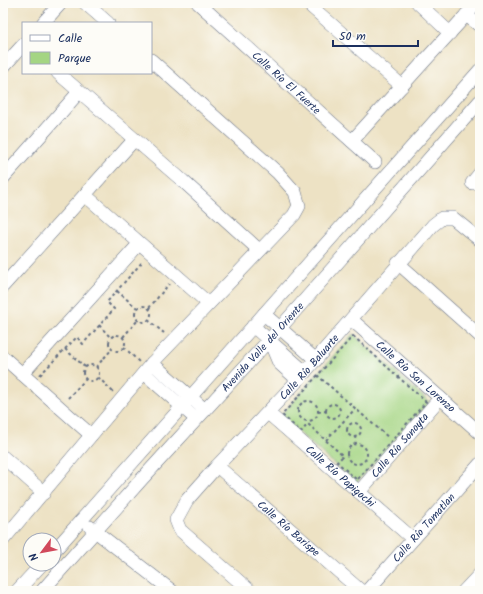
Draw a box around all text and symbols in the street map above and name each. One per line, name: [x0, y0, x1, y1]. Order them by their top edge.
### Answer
legend: [22, 22, 152, 74]
scale bar: [333, 22, 418, 48]
text: 50 m: [339, 27, 366, 46]
text: Calle: [58, 29, 83, 48]
street label: Calle Río El Fuerte: [247, 47, 324, 119]
text: Parque: [58, 49, 92, 68]
street label: Avenida Valle del Oriente: [217, 298, 309, 397]
street label: Calle Río Baluarte: [275, 330, 344, 405]
street label: Calle Río San Lorenzo: [371, 337, 459, 417]
street label: Calle Río Sonoyta: [367, 409, 434, 482]
street label: Calle Río Papigochi: [301, 441, 379, 513]
street label: Calle Río Tomatlan: [388, 489, 460, 567]
street label: Calle Río Barispe: [253, 497, 324, 562]
north arrow: [22, 532, 62, 572]
text: N: [25, 549, 44, 564]

